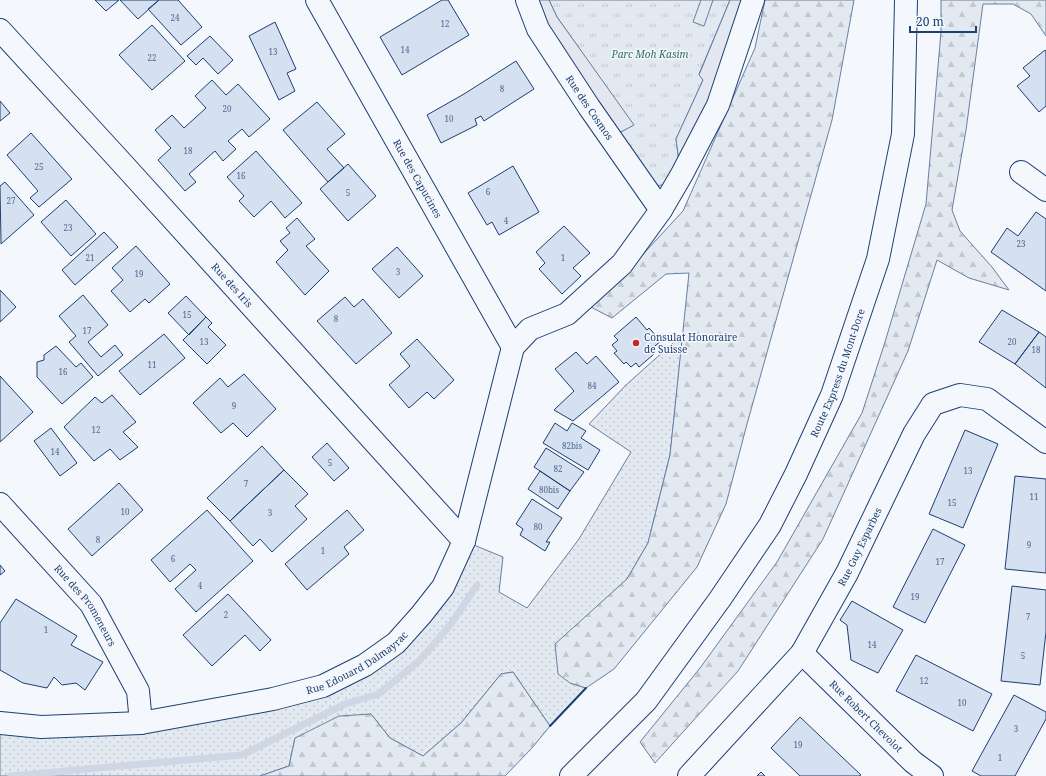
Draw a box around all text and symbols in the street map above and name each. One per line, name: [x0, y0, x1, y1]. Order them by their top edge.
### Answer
scale bar: [910, 8, 976, 34]
house number: 24: [171, 12, 180, 23]
text: 20 m: [916, 13, 944, 30]
house number: 12: [441, 18, 449, 29]
house number: 14: [401, 44, 410, 55]
house number: 13: [269, 46, 278, 57]
park label: Parc Moh Kasim: [610, 47, 689, 61]
house number: 22: [148, 52, 156, 63]
street label: Rue des Cosmos: [563, 72, 617, 143]
house number: 8: [500, 83, 505, 94]
house number: 20: [223, 103, 232, 114]
house number: 10: [445, 113, 454, 124]
street label: Rue des Capucines: [390, 137, 446, 221]
house number: 18: [184, 145, 193, 156]
house number: 25: [35, 161, 43, 172]
house number: 16: [237, 170, 246, 181]
house number: 6: [486, 186, 491, 197]
house number: 5: [346, 187, 350, 198]
house number: 27: [7, 195, 16, 206]
house number: 4: [504, 215, 509, 226]
house number: 23: [64, 222, 73, 233]
house number: 23: [1017, 238, 1026, 249]
house number: 21: [86, 252, 94, 263]
house number: 1: [561, 252, 565, 263]
street label: Rue des Iris: [209, 260, 257, 311]
house number: 3: [396, 266, 401, 277]
house number: 19: [135, 268, 143, 279]
street label: Route Express du Mont-Dore: [807, 307, 868, 440]
house number: 15: [183, 309, 191, 320]
house number: 8: [334, 313, 339, 324]
house number: 17: [83, 325, 92, 336]
place label: Consulat Honoraire de Suisse: [644, 330, 737, 356]
house number: 13: [200, 336, 209, 347]
house number: 20: [1008, 336, 1017, 347]
marker: Consulat Honoraire de Suisse: [631, 338, 641, 348]
house number: 18: [1032, 344, 1041, 355]
house number: 11: [148, 359, 156, 370]
house number: 16: [59, 366, 68, 377]
house number: 84: [588, 380, 597, 391]
house number: 9: [232, 400, 236, 411]
house number: 12: [92, 424, 100, 435]
house number: 82bis: [562, 440, 582, 451]
house number: 14: [51, 446, 60, 457]
house number: 5: [328, 457, 332, 468]
house number: 82: [554, 463, 562, 474]
house number: 13: [964, 465, 973, 476]
house number: 7: [244, 478, 249, 489]
house number: 80bis: [539, 484, 559, 495]
house number: 11: [1030, 491, 1038, 502]
house number: 15: [948, 497, 956, 508]
street label: Rue Guy Esparbes: [834, 505, 885, 588]
house number: 10: [121, 506, 130, 517]
house number: 3: [268, 507, 273, 518]
house number: 80: [534, 521, 543, 532]
house number: 8: [96, 534, 101, 545]
house number: 9: [1027, 539, 1031, 550]
house number: 1: [321, 545, 325, 556]
house number: 6: [171, 553, 176, 564]
house number: 17: [936, 556, 945, 567]
street label: Rue des Promeneurs: [51, 561, 120, 649]
house number: 4: [198, 580, 203, 591]
house number: 19: [911, 591, 919, 602]
house number: 2: [224, 609, 228, 620]
house number: 7: [1026, 611, 1031, 622]
house number: 1: [44, 624, 48, 635]
street label: Rue Edouard Dalmayrac: [305, 628, 411, 697]
house number: 14: [868, 639, 877, 650]
house number: 5: [1021, 650, 1025, 661]
house number: 12: [920, 675, 928, 686]
street label: Rue Robert Chevolot: [827, 677, 906, 756]
house number: 10: [958, 697, 967, 708]
house number: 3: [1014, 723, 1019, 734]
house number: 19: [794, 739, 802, 750]
house number: 1: [998, 752, 1002, 763]

